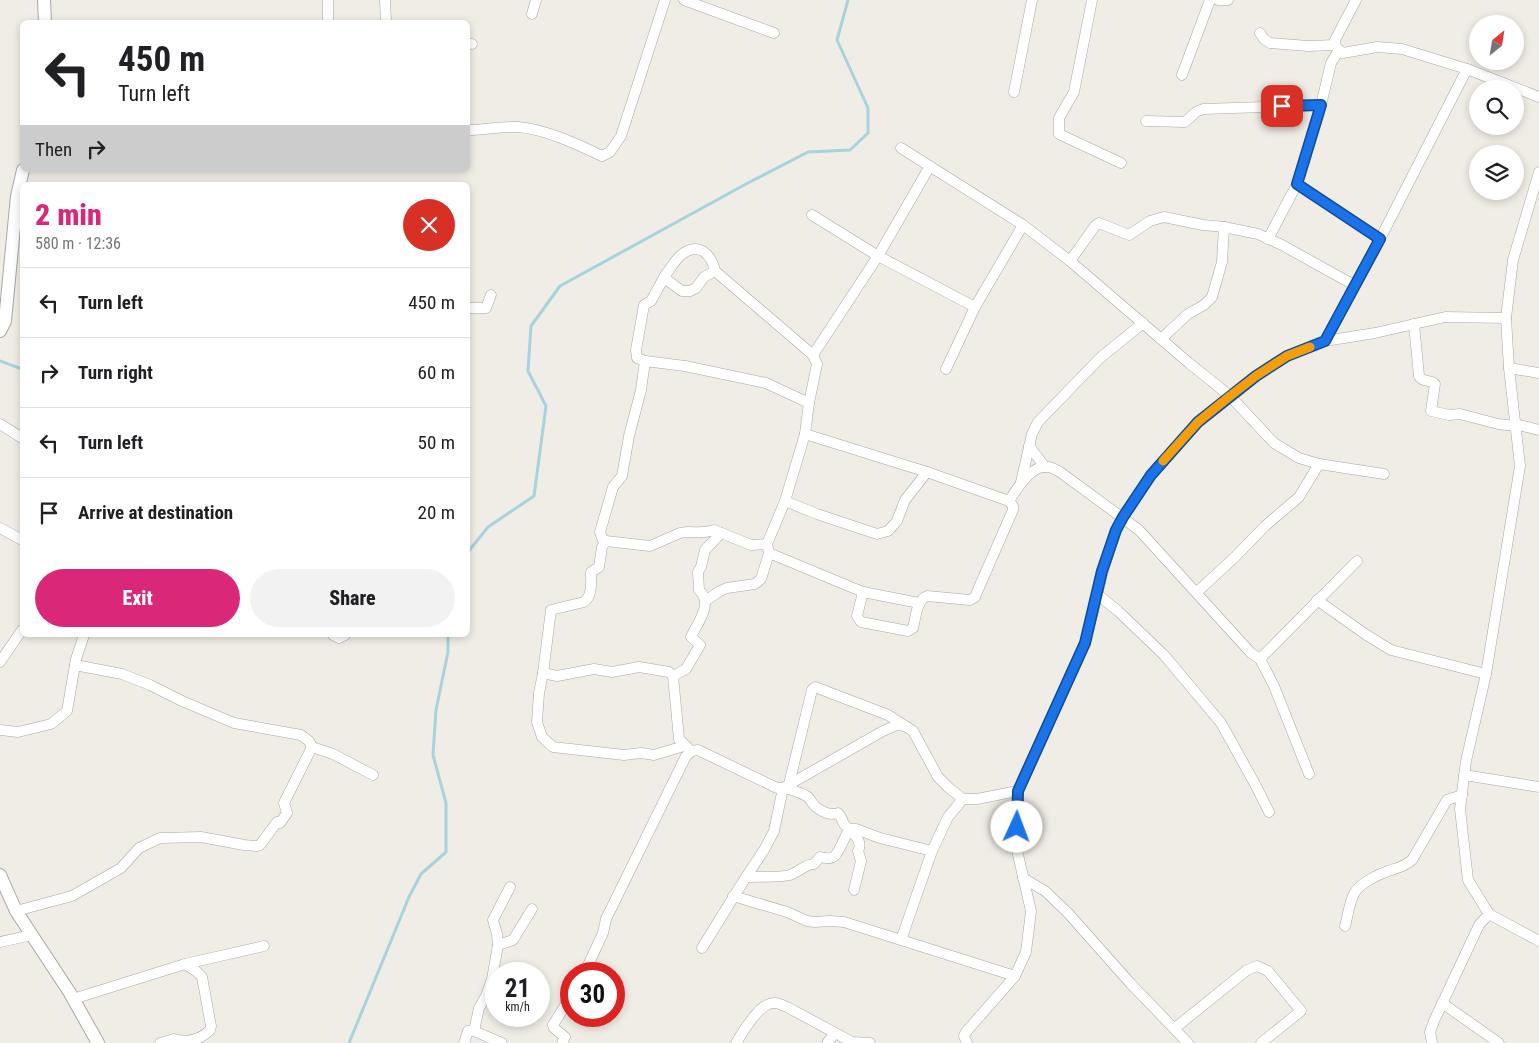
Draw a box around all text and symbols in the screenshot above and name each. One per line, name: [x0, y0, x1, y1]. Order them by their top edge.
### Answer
north arrow: [1469, 15, 1524, 70]
map controls: [1469, 15, 1524, 200]
text: 450 m: [118, 39, 205, 80]
icon: left: [35, 40, 100, 105]
button: search: [1469, 80, 1524, 135]
text: Turn left: [118, 81, 190, 106]
pin: [1261, 85, 1303, 127]
icon: arrive: [1268, 92, 1296, 120]
icon: right: [82, 135, 110, 163]
text: Then: [35, 138, 72, 161]
button: layers: [1469, 145, 1524, 200]
text: 2 min: [35, 197, 102, 232]
button: close: [403, 199, 455, 251]
text: 580 m · 12:36: [35, 234, 121, 253]
icon: left: [35, 289, 63, 317]
text: Turn left: [78, 291, 143, 314]
text: 450 m: [408, 291, 455, 314]
icon: right: [35, 359, 63, 387]
text: Turn right: [78, 361, 153, 384]
text: 60 m: [418, 361, 455, 384]
icon: left: [35, 429, 63, 457]
text: Turn left: [78, 431, 143, 454]
text: 50 m: [418, 431, 455, 454]
icon: arrive: [35, 499, 63, 527]
text: Arrive at destination: [78, 501, 233, 524]
text: 20 m: [418, 501, 455, 524]
button: Exit: [35, 569, 240, 627]
button: Share: [250, 569, 455, 627]
position arrow: [990, 800, 1042, 852]
speed limit sign: 30: [560, 962, 625, 1027]
text: 21: [505, 974, 530, 1003]
text: km/h: [505, 1000, 530, 1014]

